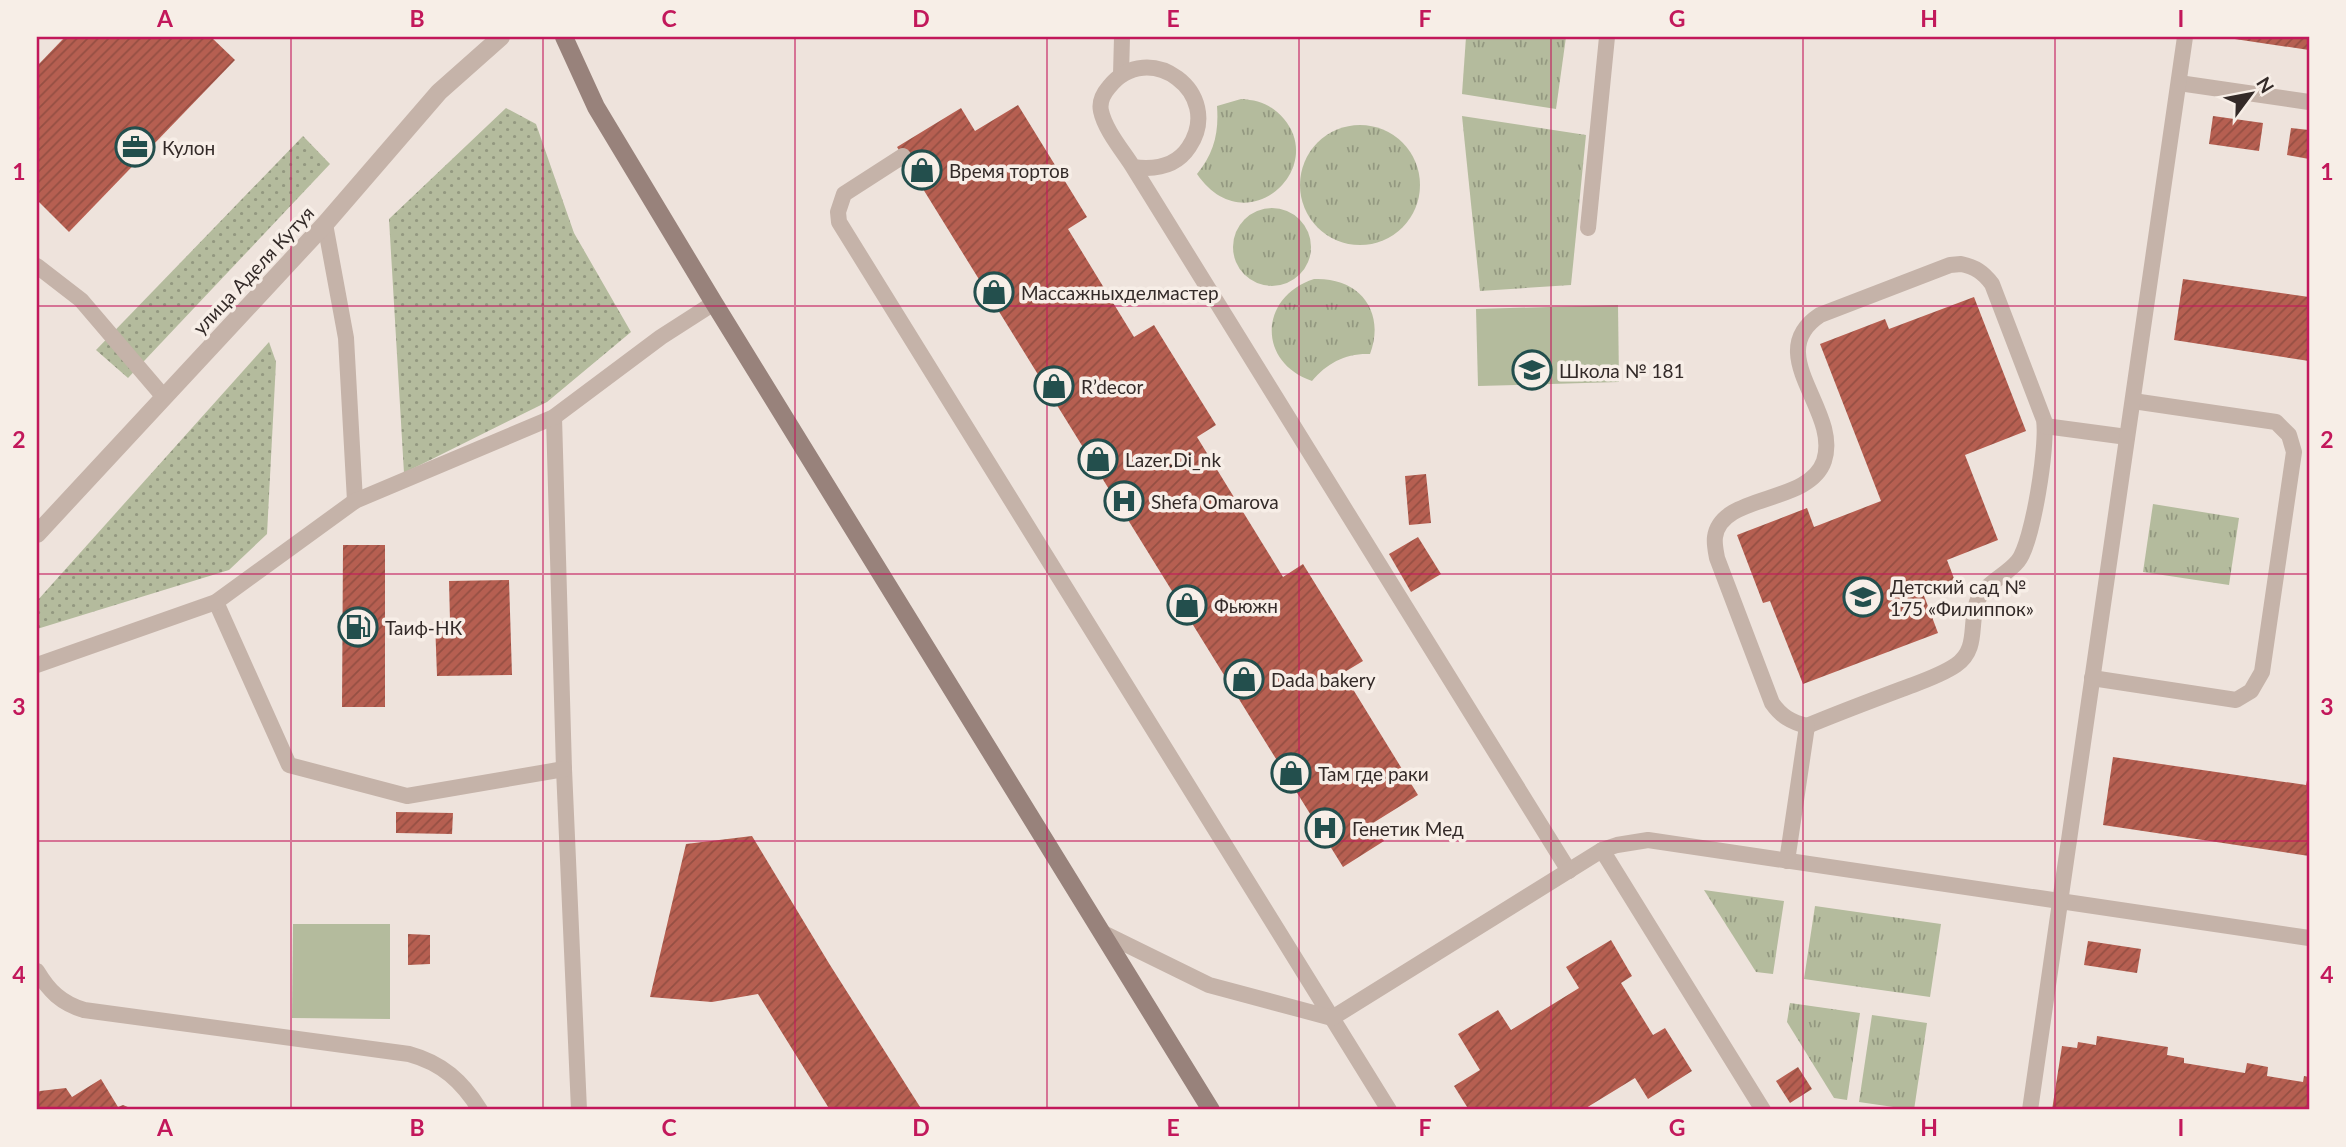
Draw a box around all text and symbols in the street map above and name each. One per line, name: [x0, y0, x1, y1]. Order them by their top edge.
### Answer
text: A: [156, 4, 174, 32]
text: B: [409, 4, 425, 32]
text: C: [661, 4, 677, 32]
text: D: [912, 4, 930, 32]
text: E: [1166, 4, 1180, 32]
text: F: [1418, 4, 1432, 32]
text: G: [1669, 4, 1685, 32]
text: H: [1920, 4, 1938, 32]
text: I: [2178, 4, 2184, 32]
north arrow: [2216, 60, 2286, 130]
text: N: [2252, 72, 2279, 97]
office icon: Кулон: [114, 126, 156, 168]
place label: Кулон: [162, 136, 215, 159]
shop icon: Время тортов: [901, 149, 943, 191]
text: 1: [12, 157, 26, 185]
text: 1: [2320, 157, 2334, 185]
place label: Время тортов: [949, 159, 1069, 182]
street label: улица Аделя Кутуя: [188, 201, 318, 339]
shop icon: Массажныхделмастер: [973, 271, 1015, 313]
place label: Массажныхделмастер: [1021, 281, 1219, 304]
school or university icon: Школа № 181: [1511, 349, 1553, 391]
place label: Школа № 181: [1559, 359, 1685, 382]
shop icon: R’decor: [1033, 365, 1075, 407]
place label: R’decor: [1081, 375, 1144, 398]
text: 2: [12, 425, 26, 453]
text: 2: [2320, 425, 2334, 453]
shop icon: Lazer.Di_nk: [1077, 438, 1119, 480]
place label: Lazer.Di_nk: [1125, 448, 1221, 471]
hospital icon: Shefa Omarova: [1103, 480, 1145, 522]
place label: Shefa Omarova: [1151, 490, 1279, 513]
place label: Детский сад № 175 «Филиппок»: [1890, 575, 2034, 620]
school or university icon: Детский сад № 175 «Филиппок»: [1842, 576, 1884, 618]
shop icon: Фьюжн: [1166, 584, 1208, 626]
place label: Фьюжн: [1214, 594, 1278, 617]
fuel station icon: Таиф-НК: [337, 606, 379, 648]
place label: Таиф-НК: [385, 616, 462, 639]
shop icon: Dada bakery: [1223, 658, 1265, 700]
place label: Dada bakery: [1271, 668, 1376, 691]
text: 3: [12, 692, 26, 720]
text: 3: [2320, 692, 2334, 720]
shop icon: Там где раки: [1270, 752, 1312, 794]
place label: Там где раки: [1318, 762, 1429, 785]
hospital icon: Генетик Мед: [1304, 807, 1346, 849]
place label: Генетик Мед: [1352, 817, 1464, 840]
text: 4: [12, 960, 26, 988]
text: 4: [2320, 960, 2334, 988]
text: A: [156, 1113, 174, 1141]
text: B: [409, 1113, 425, 1141]
text: C: [661, 1113, 677, 1141]
text: D: [912, 1113, 930, 1141]
text: E: [1166, 1113, 1180, 1141]
text: F: [1418, 1113, 1432, 1141]
text: G: [1669, 1113, 1685, 1141]
text: H: [1920, 1113, 1938, 1141]
text: I: [2178, 1113, 2184, 1141]

